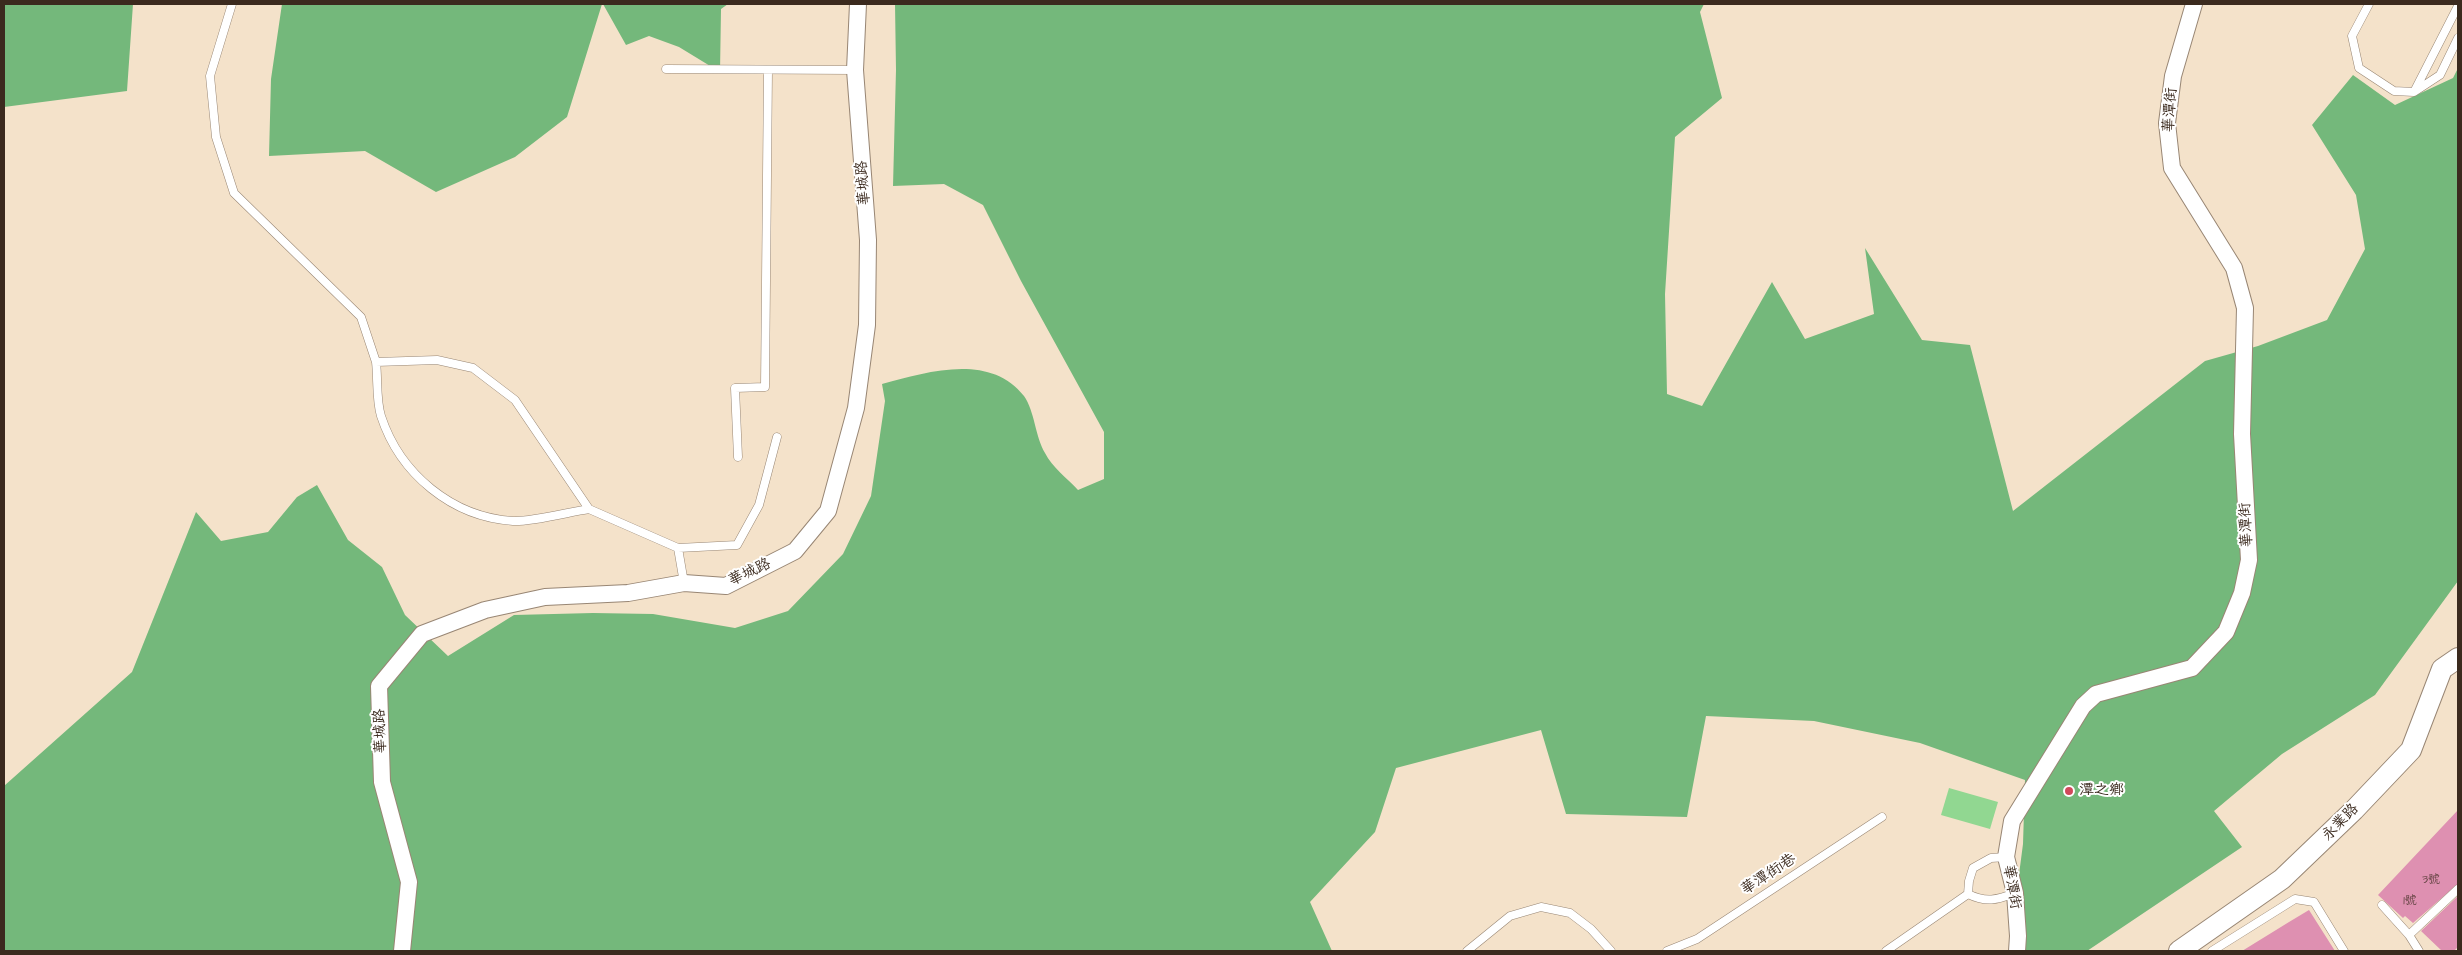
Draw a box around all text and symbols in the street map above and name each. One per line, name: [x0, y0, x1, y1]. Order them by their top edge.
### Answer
street label: 華潭街: [2160, 87, 2182, 133]
street label: 華城路: [853, 160, 875, 206]
street label: 華潭街: [2237, 502, 2257, 548]
street label: 華城路: [726, 555, 774, 591]
street label: 華城路: [371, 708, 391, 754]
place label: 潭之鄉: [2079, 782, 2124, 800]
marker: 潭之鄉: [2063, 785, 2075, 797]
street label: 永業路: [2319, 801, 2363, 845]
street label: 華潭街1巷: [1738, 851, 1800, 899]
street label: 華潭街: [1998, 863, 2024, 911]
house number: 3號: [2422, 873, 2440, 887]
house number: 1號: [2403, 894, 2417, 908]

